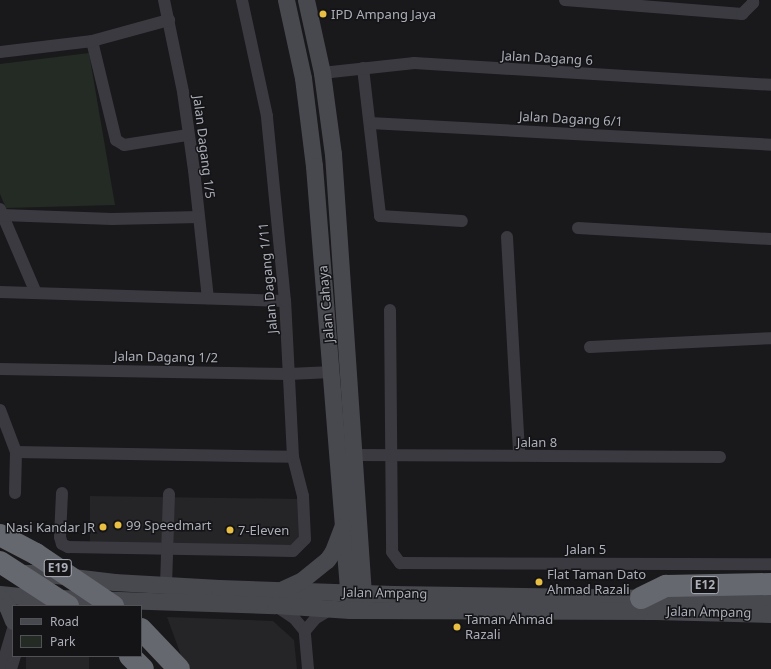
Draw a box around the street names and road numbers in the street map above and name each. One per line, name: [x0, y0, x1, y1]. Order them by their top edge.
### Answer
street label: Jalan Dagang 6: [501, 48, 593, 68]
street label: Jalan Dagang 1/5: [190, 94, 218, 200]
street label: Jalan Dagang 6/1: [519, 108, 623, 130]
street label: Jalan Dagang 1/11: [255, 222, 281, 334]
street label: Jalan Cahaya: [315, 265, 337, 343]
street label: Jalan Dagang 1/2: [114, 348, 218, 366]
street label: Jalan 8: [517, 434, 557, 450]
street label: Jalan 5: [566, 541, 606, 557]
road number: E19: [43, 558, 73, 578]
road number: E12: [690, 575, 720, 595]
street label: Jalan Ampang: [343, 584, 427, 602]
street label: Jalan Ampang: [667, 603, 751, 621]

